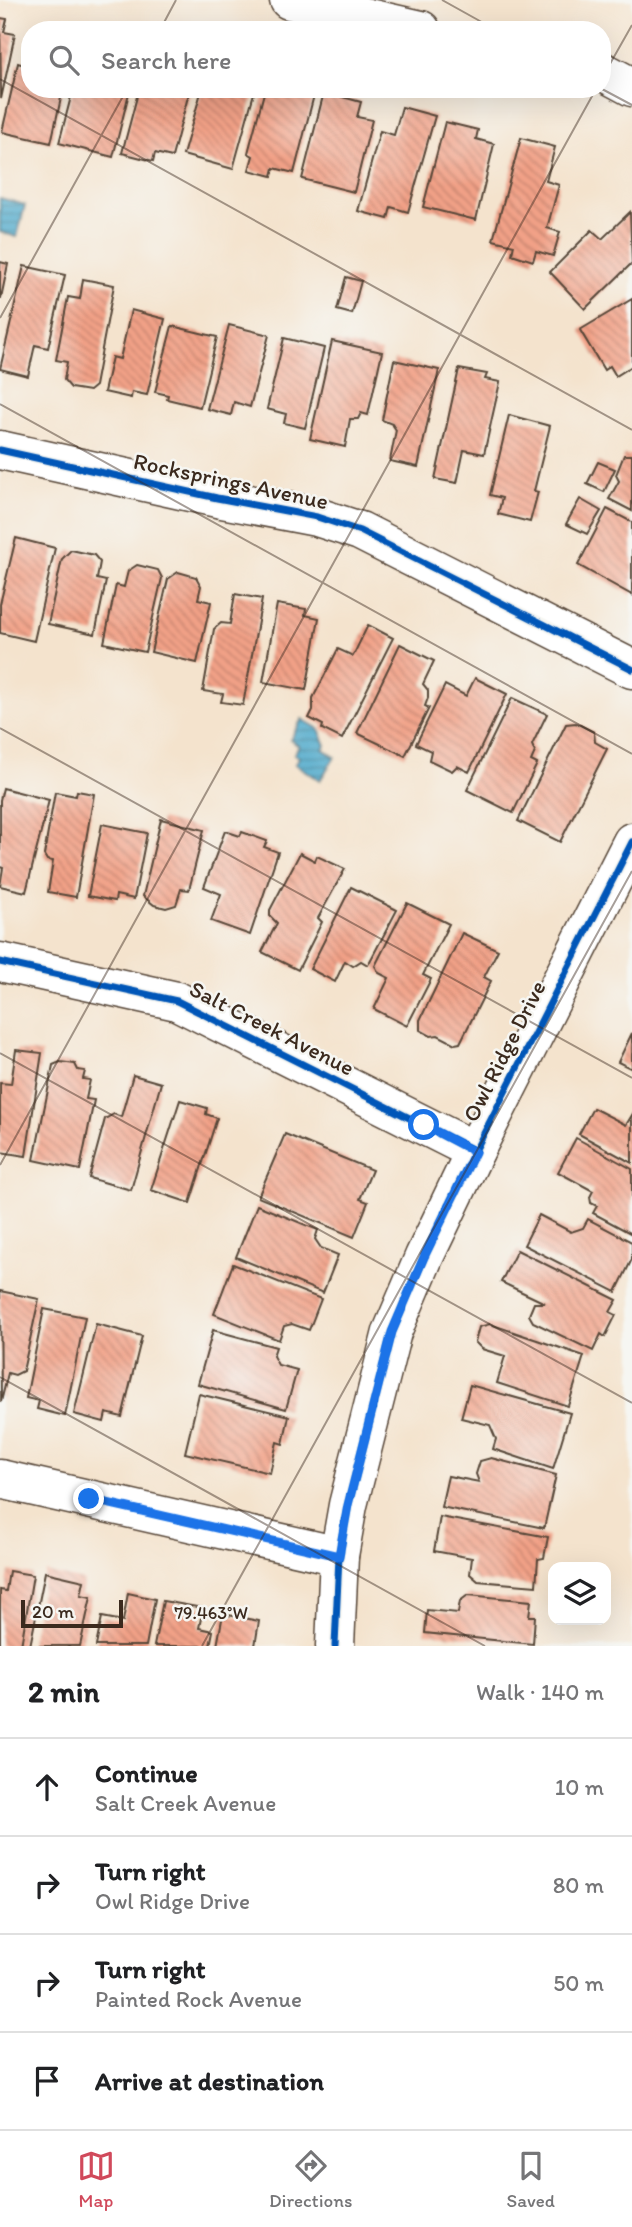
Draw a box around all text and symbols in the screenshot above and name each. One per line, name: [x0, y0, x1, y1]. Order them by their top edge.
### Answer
search box: [21, 21, 611, 98]
icon: search: [45, 41, 83, 79]
text: Search here: [101, 44, 231, 76]
street label: Rocksprings Avenue: [131, 447, 331, 515]
street label: Salt Creek Avenue: [185, 974, 359, 1082]
street label: Owl Ridge Drive: [456, 976, 552, 1126]
route start: [408, 1109, 439, 1140]
route end: [73, 1483, 104, 1514]
map controls: [548, 1562, 611, 1625]
button: layers: [548, 1562, 611, 1625]
scale bar: [21, 1597, 122, 1629]
text: 20 m: [32, 1600, 74, 1623]
text: 79.463°W: [174, 1602, 248, 1624]
text: 2 min: [28, 1673, 99, 1710]
text: Walk · 140 m: [476, 1678, 604, 1706]
text: Continue: [95, 1757, 198, 1789]
icon: ahead: [28, 1768, 66, 1806]
text: 10 m: [555, 1773, 604, 1801]
text: Salt Creek Avenue: [95, 1789, 276, 1817]
text: Turn right: [95, 1855, 206, 1887]
icon: right: [28, 1866, 66, 1904]
text: 80 m: [553, 1871, 604, 1899]
text: Owl Ridge Drive: [95, 1887, 250, 1915]
text: Turn right: [95, 1953, 206, 1985]
icon: right: [28, 1964, 66, 2002]
text: 50 m: [553, 1969, 604, 1997]
text: Painted Rock Avenue: [95, 1985, 302, 2013]
icon: arrive: [28, 2062, 66, 2100]
text: Arrive at destination: [95, 2065, 324, 2097]
tab: Map: [77, 2147, 115, 2212]
tab: Directions: [269, 2147, 353, 2212]
tab: Saved: [507, 2147, 555, 2212]

